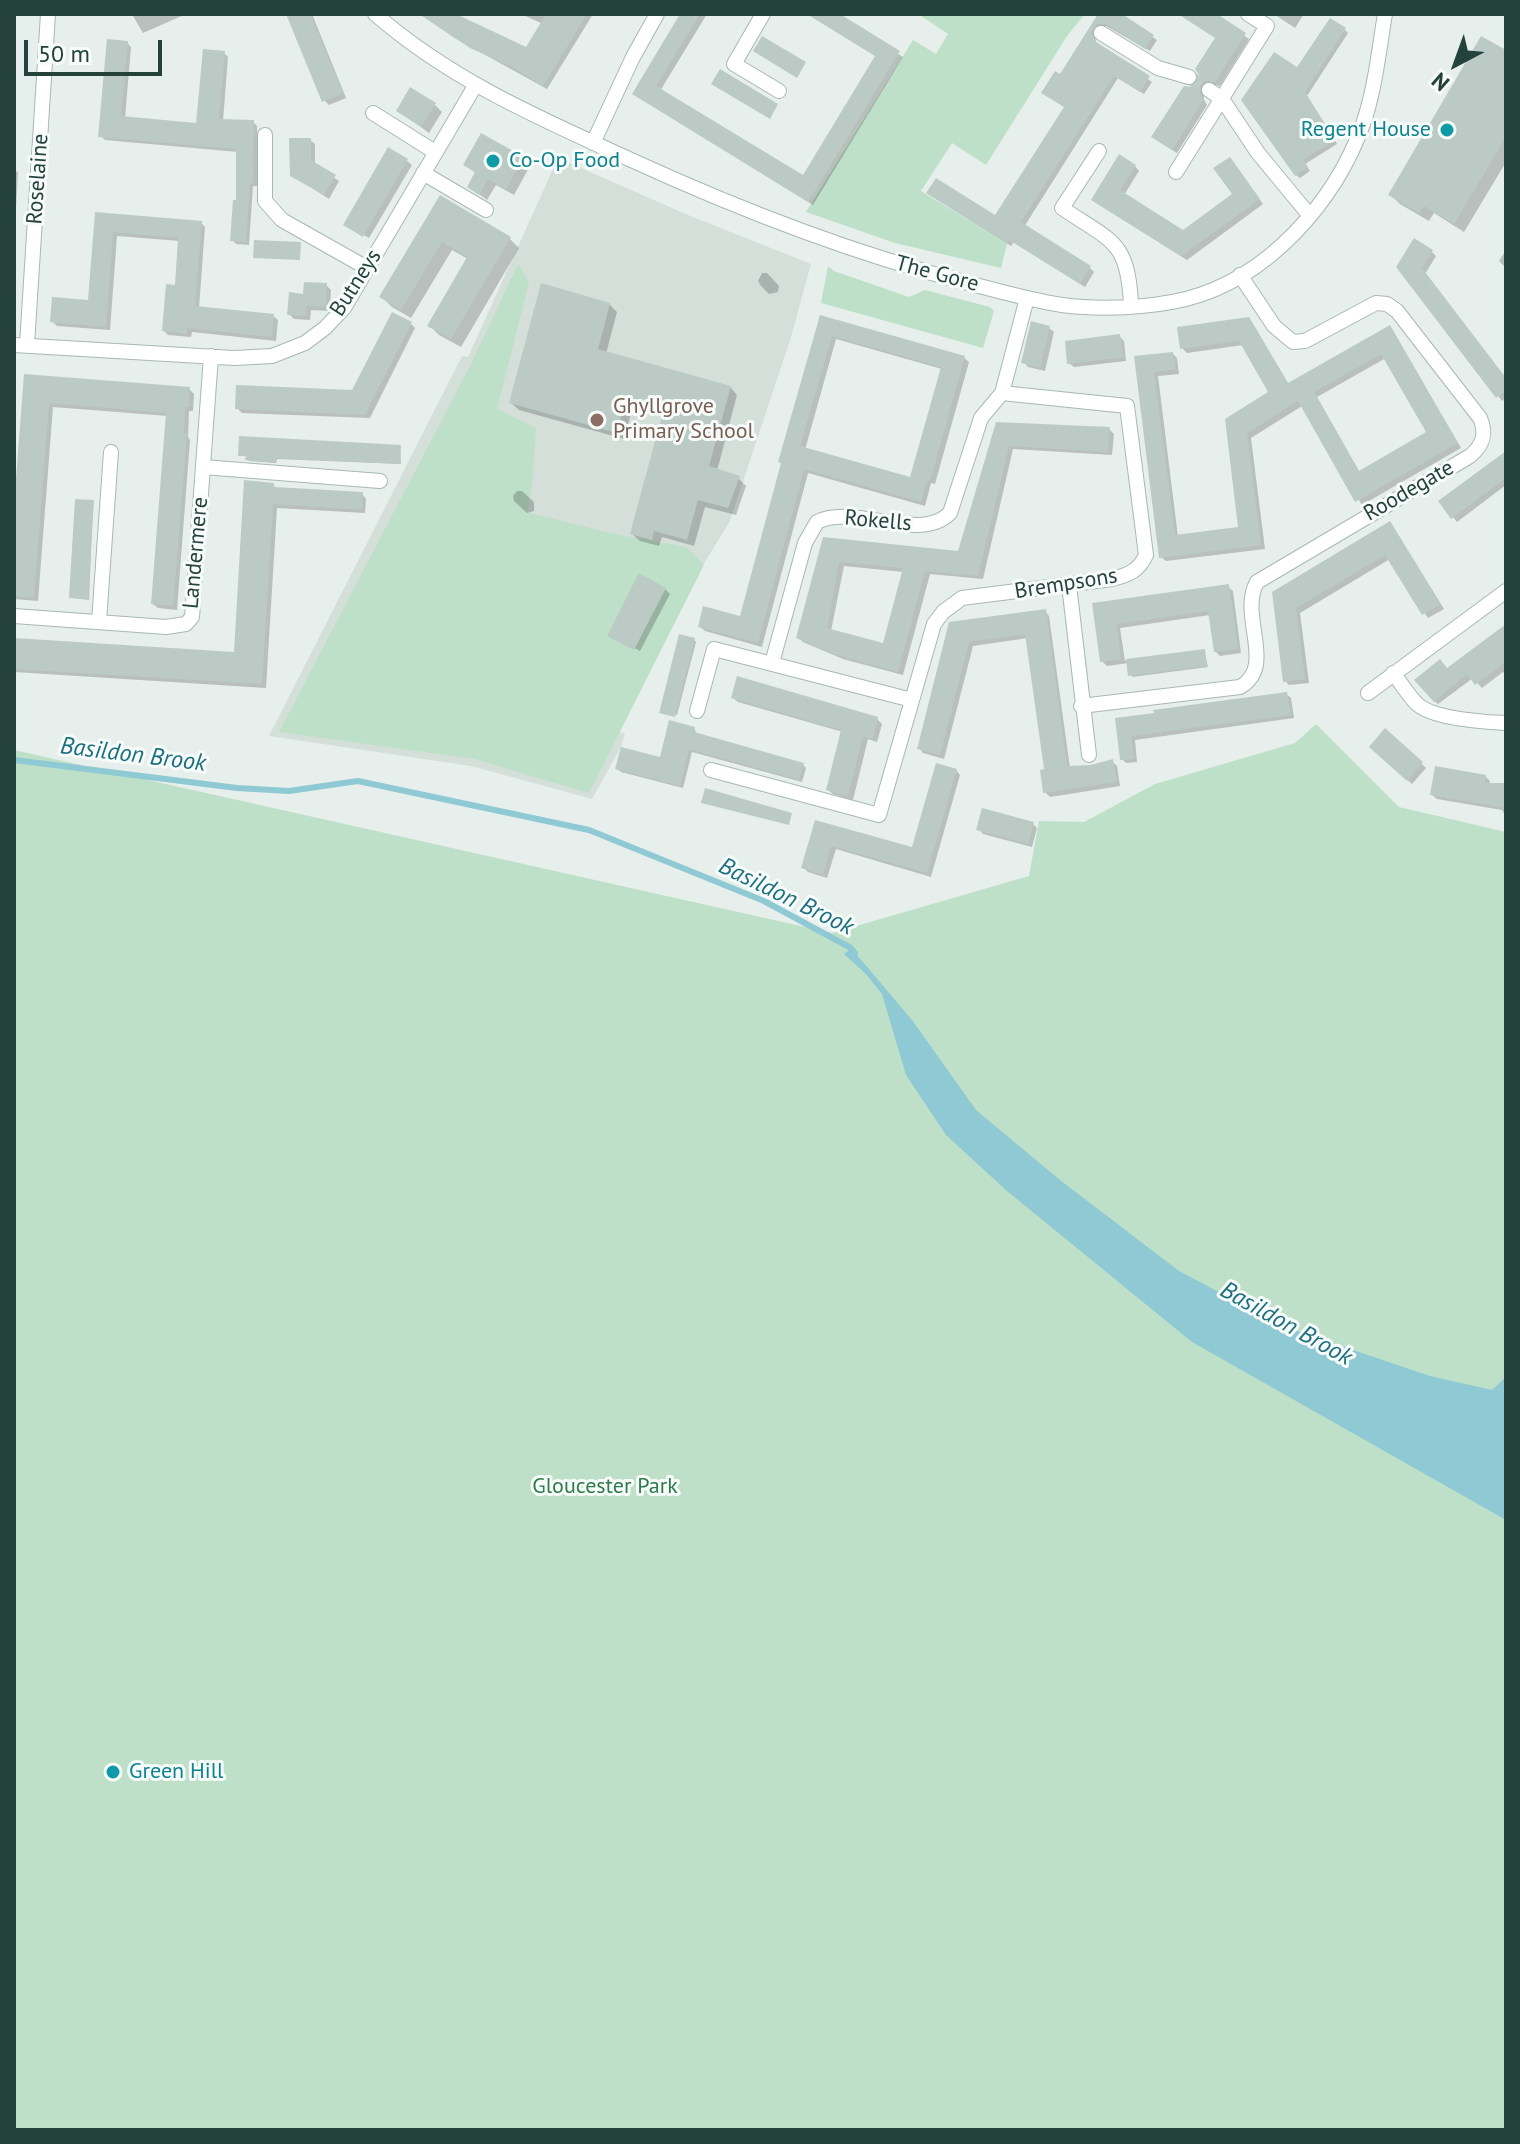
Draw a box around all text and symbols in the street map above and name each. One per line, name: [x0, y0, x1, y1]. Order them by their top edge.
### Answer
scale bar: [28, 24, 166, 74]
north arrow: [1416, 24, 1496, 104]
text: 50 m: [38, 38, 90, 69]
text: N: [1426, 67, 1455, 97]
place label: Regent House: [1301, 117, 1431, 143]
marker: Regent House: [1438, 121, 1456, 139]
street label: Roselaine: [22, 133, 54, 225]
place label: Co-Op Food: [509, 148, 620, 174]
marker: Co-Op Food: [484, 152, 502, 170]
street label: Butneys: [325, 245, 387, 321]
street label: The Gore: [892, 250, 982, 298]
place label: Ghyllgrove Primary School: [613, 394, 754, 446]
marker: Ghyllgrove Primary School: [588, 411, 606, 429]
street label: Roodegate: [1359, 455, 1459, 527]
street label: Landermere: [178, 496, 214, 610]
street label: Rokells: [843, 505, 913, 537]
street label: Brempsons: [1013, 563, 1119, 605]
water label: Basildon Brook: [59, 732, 207, 778]
water label: Basildon Brook: [714, 852, 858, 942]
water label: Basildon Brook: [1215, 1276, 1357, 1372]
park label: Gloucester Park: [532, 1474, 678, 1500]
place label: Green Hill: [129, 1759, 223, 1785]
marker: Green Hill: [104, 1763, 122, 1781]

